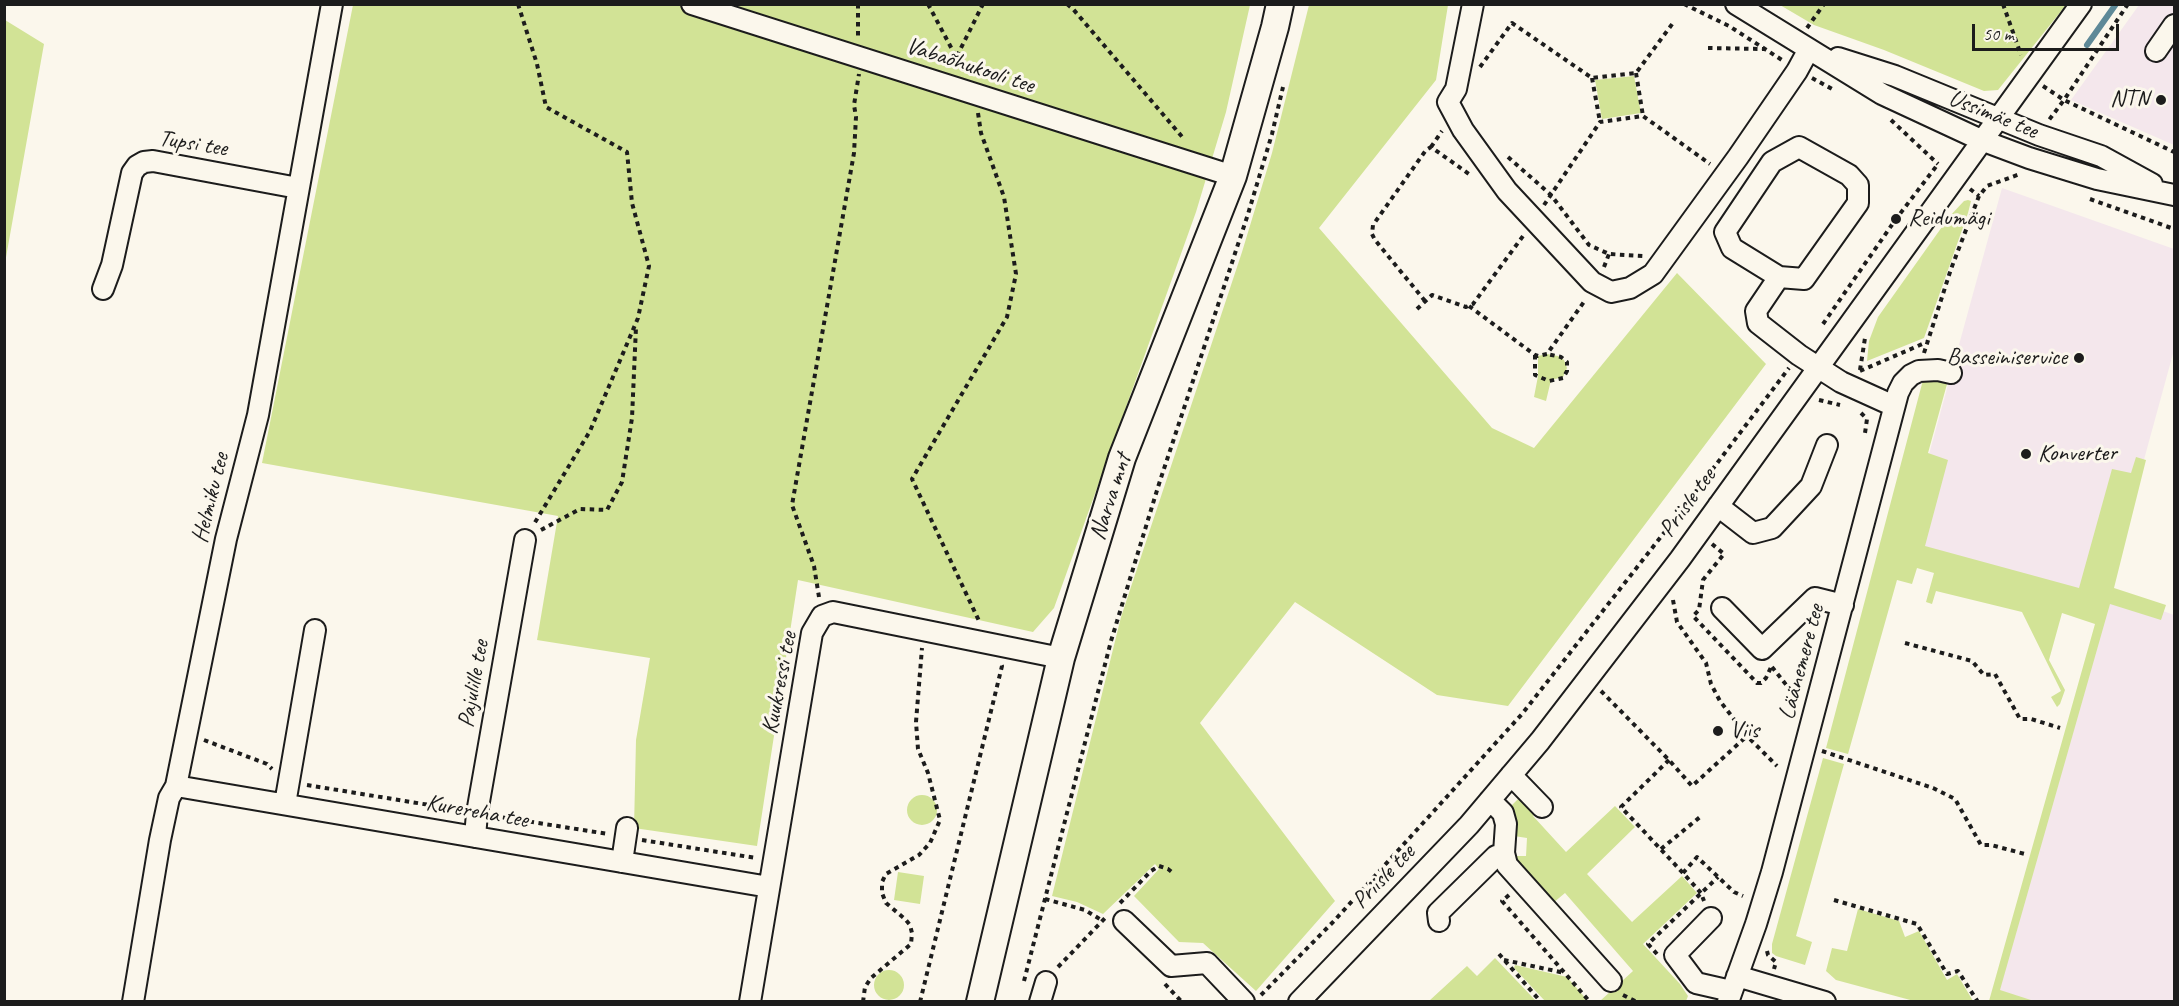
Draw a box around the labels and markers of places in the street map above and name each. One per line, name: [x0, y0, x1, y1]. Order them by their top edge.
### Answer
place label: NTN: [2110, 86, 2149, 114]
marker: NTN: [2154, 93, 2168, 107]
place label: Reidumägi: [1908, 205, 1990, 233]
marker: Reidumägi: [1889, 212, 1903, 226]
place label: Basseiniservice: [1947, 344, 2067, 372]
marker: Basseiniservice: [2072, 351, 2086, 365]
place label: Konverter: [2038, 440, 2117, 468]
marker: Konverter: [2019, 447, 2033, 461]
place label: Viis: [1730, 717, 1759, 745]
marker: Viis: [1711, 724, 1725, 738]

